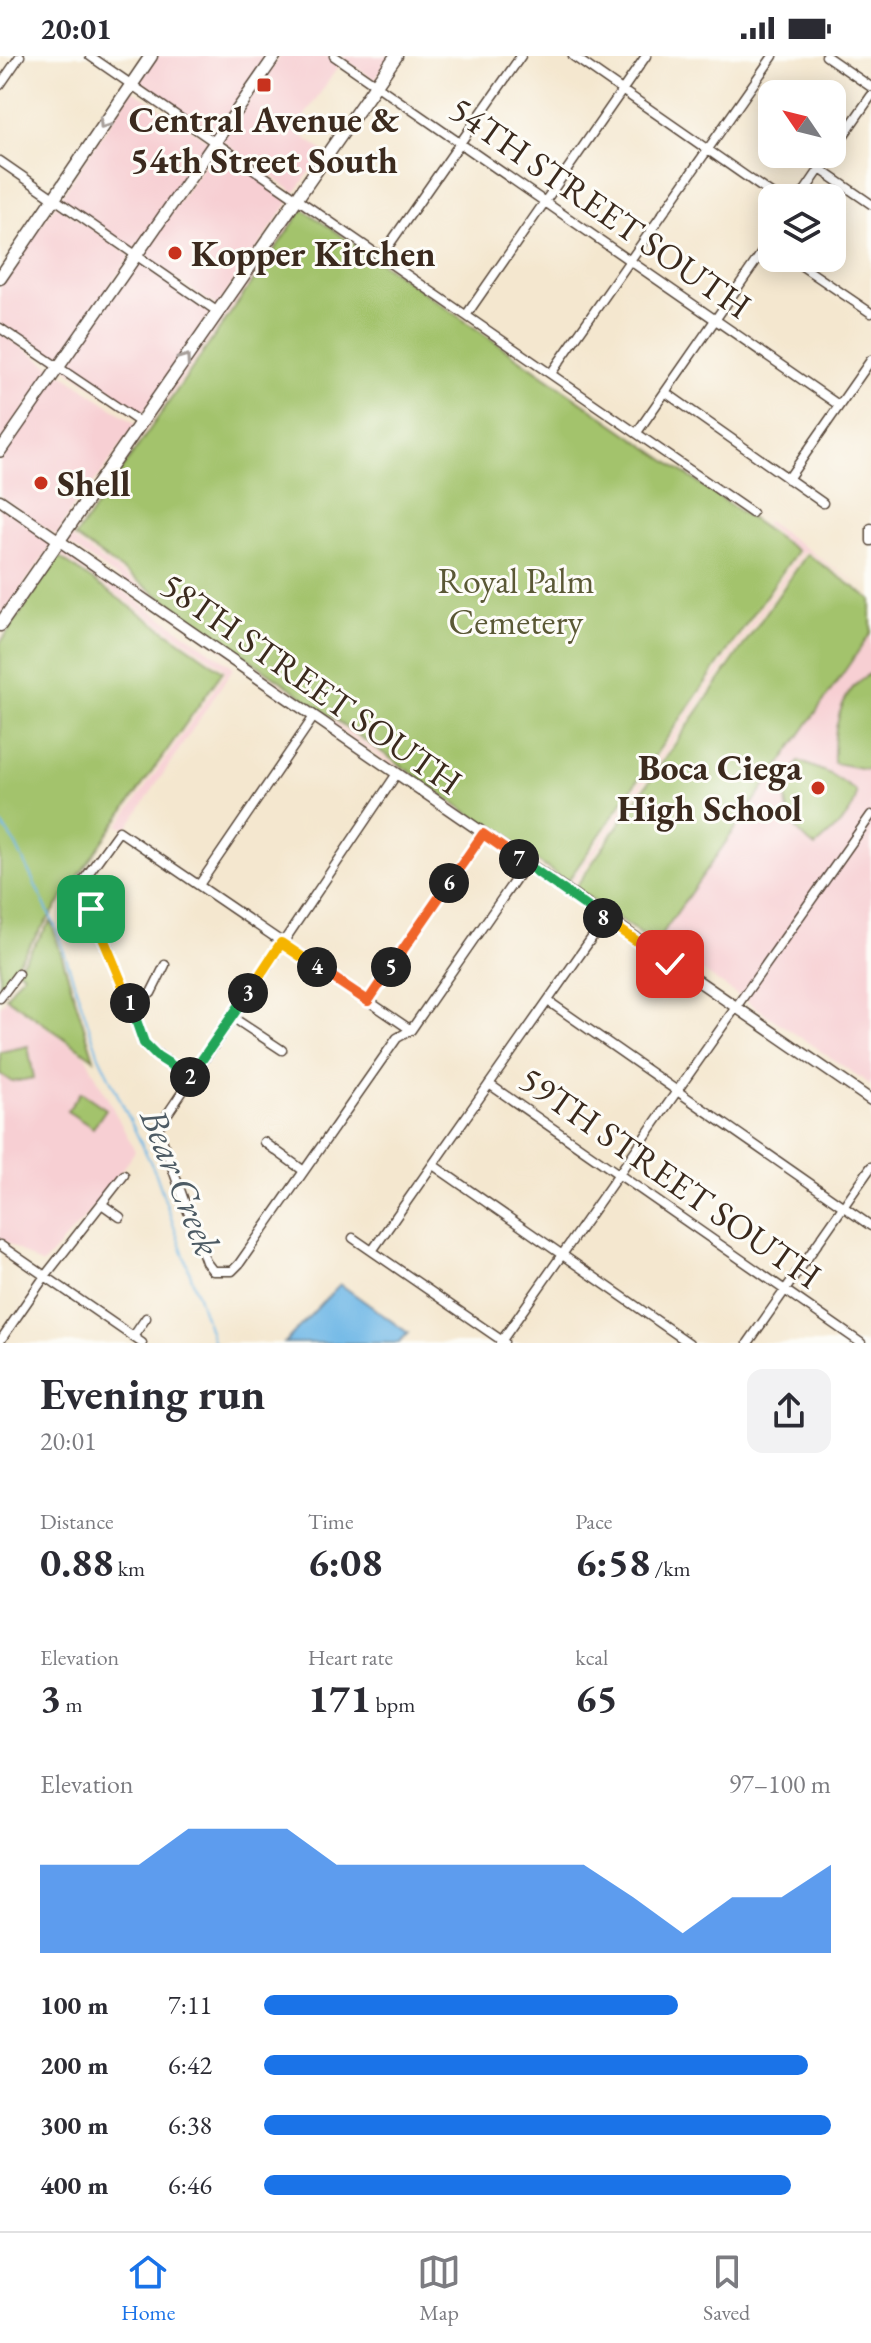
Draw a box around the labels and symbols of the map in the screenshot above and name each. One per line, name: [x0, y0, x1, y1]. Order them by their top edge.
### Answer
marker: Central Avenue & 54th Street South: [255, 76, 273, 94]
north arrow: [758, 80, 846, 168]
street label: 54TH STREET SOUTH: [441, 86, 761, 329]
place label: Central Avenue & 54th Street South: [129, 96, 400, 184]
one-way arrow: [99, 116, 114, 130]
place label: Kopper Kitchen: [191, 230, 436, 277]
marker: Kopper Kitchen: [166, 244, 184, 262]
one-way arrow: [175, 354, 190, 368]
place label: Shell: [57, 460, 130, 507]
marker: Shell: [32, 474, 50, 492]
park label: Royal Palm Cemetery: [437, 557, 595, 645]
street label: 58TH STREET SOUTH: [152, 562, 472, 805]
place label: Boca Ciega High School: [617, 744, 802, 832]
marker: Boca Ciega High School: [809, 779, 827, 797]
pin: 7: [499, 839, 539, 879]
pin: 6: [429, 863, 469, 903]
pin: [57, 875, 125, 943]
pin: 8: [583, 898, 623, 938]
pin: [636, 930, 704, 998]
pin: 4: [297, 947, 337, 987]
pin: 5: [371, 947, 411, 987]
pin: 3: [228, 973, 268, 1013]
pin: 1: [110, 983, 150, 1023]
street label: 59TH STREET SOUTH: [511, 1056, 831, 1299]
pin: 2: [170, 1057, 210, 1097]
water label: Bear Creek: [129, 1100, 233, 1263]

